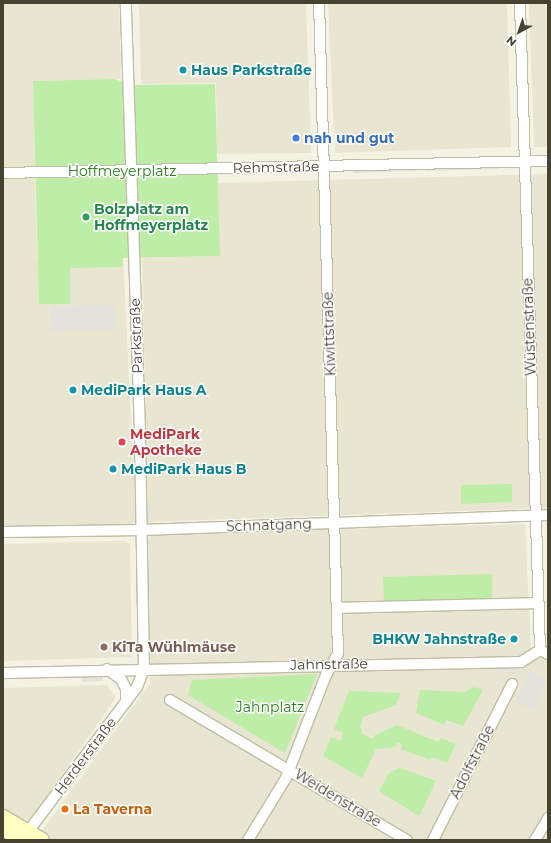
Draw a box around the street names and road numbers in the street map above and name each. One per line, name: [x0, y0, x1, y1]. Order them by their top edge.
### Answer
street label: Rehmstraße: [233, 158, 319, 176]
street label: Wüstenstraße: [519, 278, 539, 376]
street label: Kiwittstraße: [319, 291, 339, 377]
street label: Parkstraße: [126, 298, 146, 374]
street label: Schnatgang: [226, 515, 312, 535]
street label: Jahnstraße: [290, 655, 368, 673]
street label: Herderstraße: [50, 714, 120, 798]
street label: Adolfstraße: [446, 722, 498, 802]
street label: Weidenstraße: [292, 766, 384, 830]

